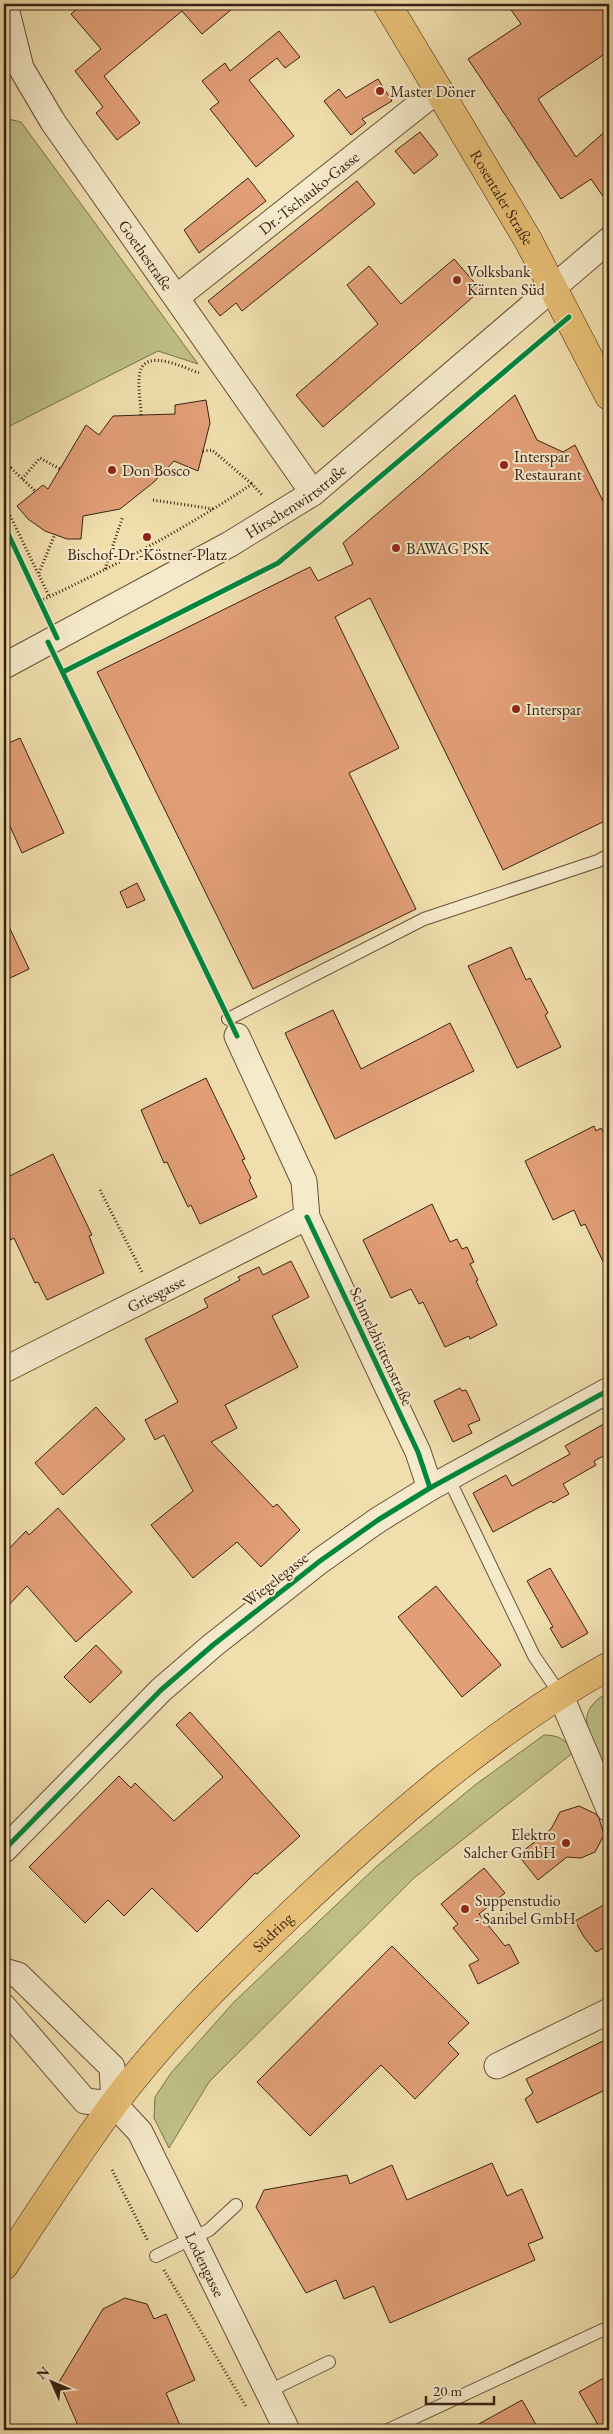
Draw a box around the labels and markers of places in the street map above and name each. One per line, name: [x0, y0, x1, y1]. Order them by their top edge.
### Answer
place label: Master Döner: [390, 81, 476, 102]
marker: Master Döner: [374, 85, 386, 97]
place label: Volksbank Kärnten Süd: [467, 261, 546, 300]
marker: Volksbank Kärnten Süd: [451, 274, 463, 286]
place label: Interspar Restaurant: [514, 446, 582, 485]
marker: Interspar Restaurant: [498, 459, 510, 471]
place label: Don Bosco: [122, 460, 190, 481]
marker: Don Bosco: [106, 464, 118, 476]
marker: Bischof-Dr.-Köstner-Platz: [141, 531, 153, 543]
place label: BAWAG PSK: [406, 538, 491, 559]
marker: BAWAG PSK: [390, 542, 402, 554]
place label: Bischof-Dr.-Köstner-Platz: [67, 544, 227, 565]
place label: Interspar: [526, 699, 582, 720]
marker: Interspar: [510, 703, 522, 715]
place label: Elektro Salcher GmbH: [463, 1824, 556, 1863]
marker: Elektro Salcher GmbH: [560, 1837, 572, 1849]
place label: Suppenstudio - Sanibel GmbH: [475, 1890, 576, 1929]
marker: Suppenstudio - Sanibel GmbH: [459, 1903, 471, 1915]

